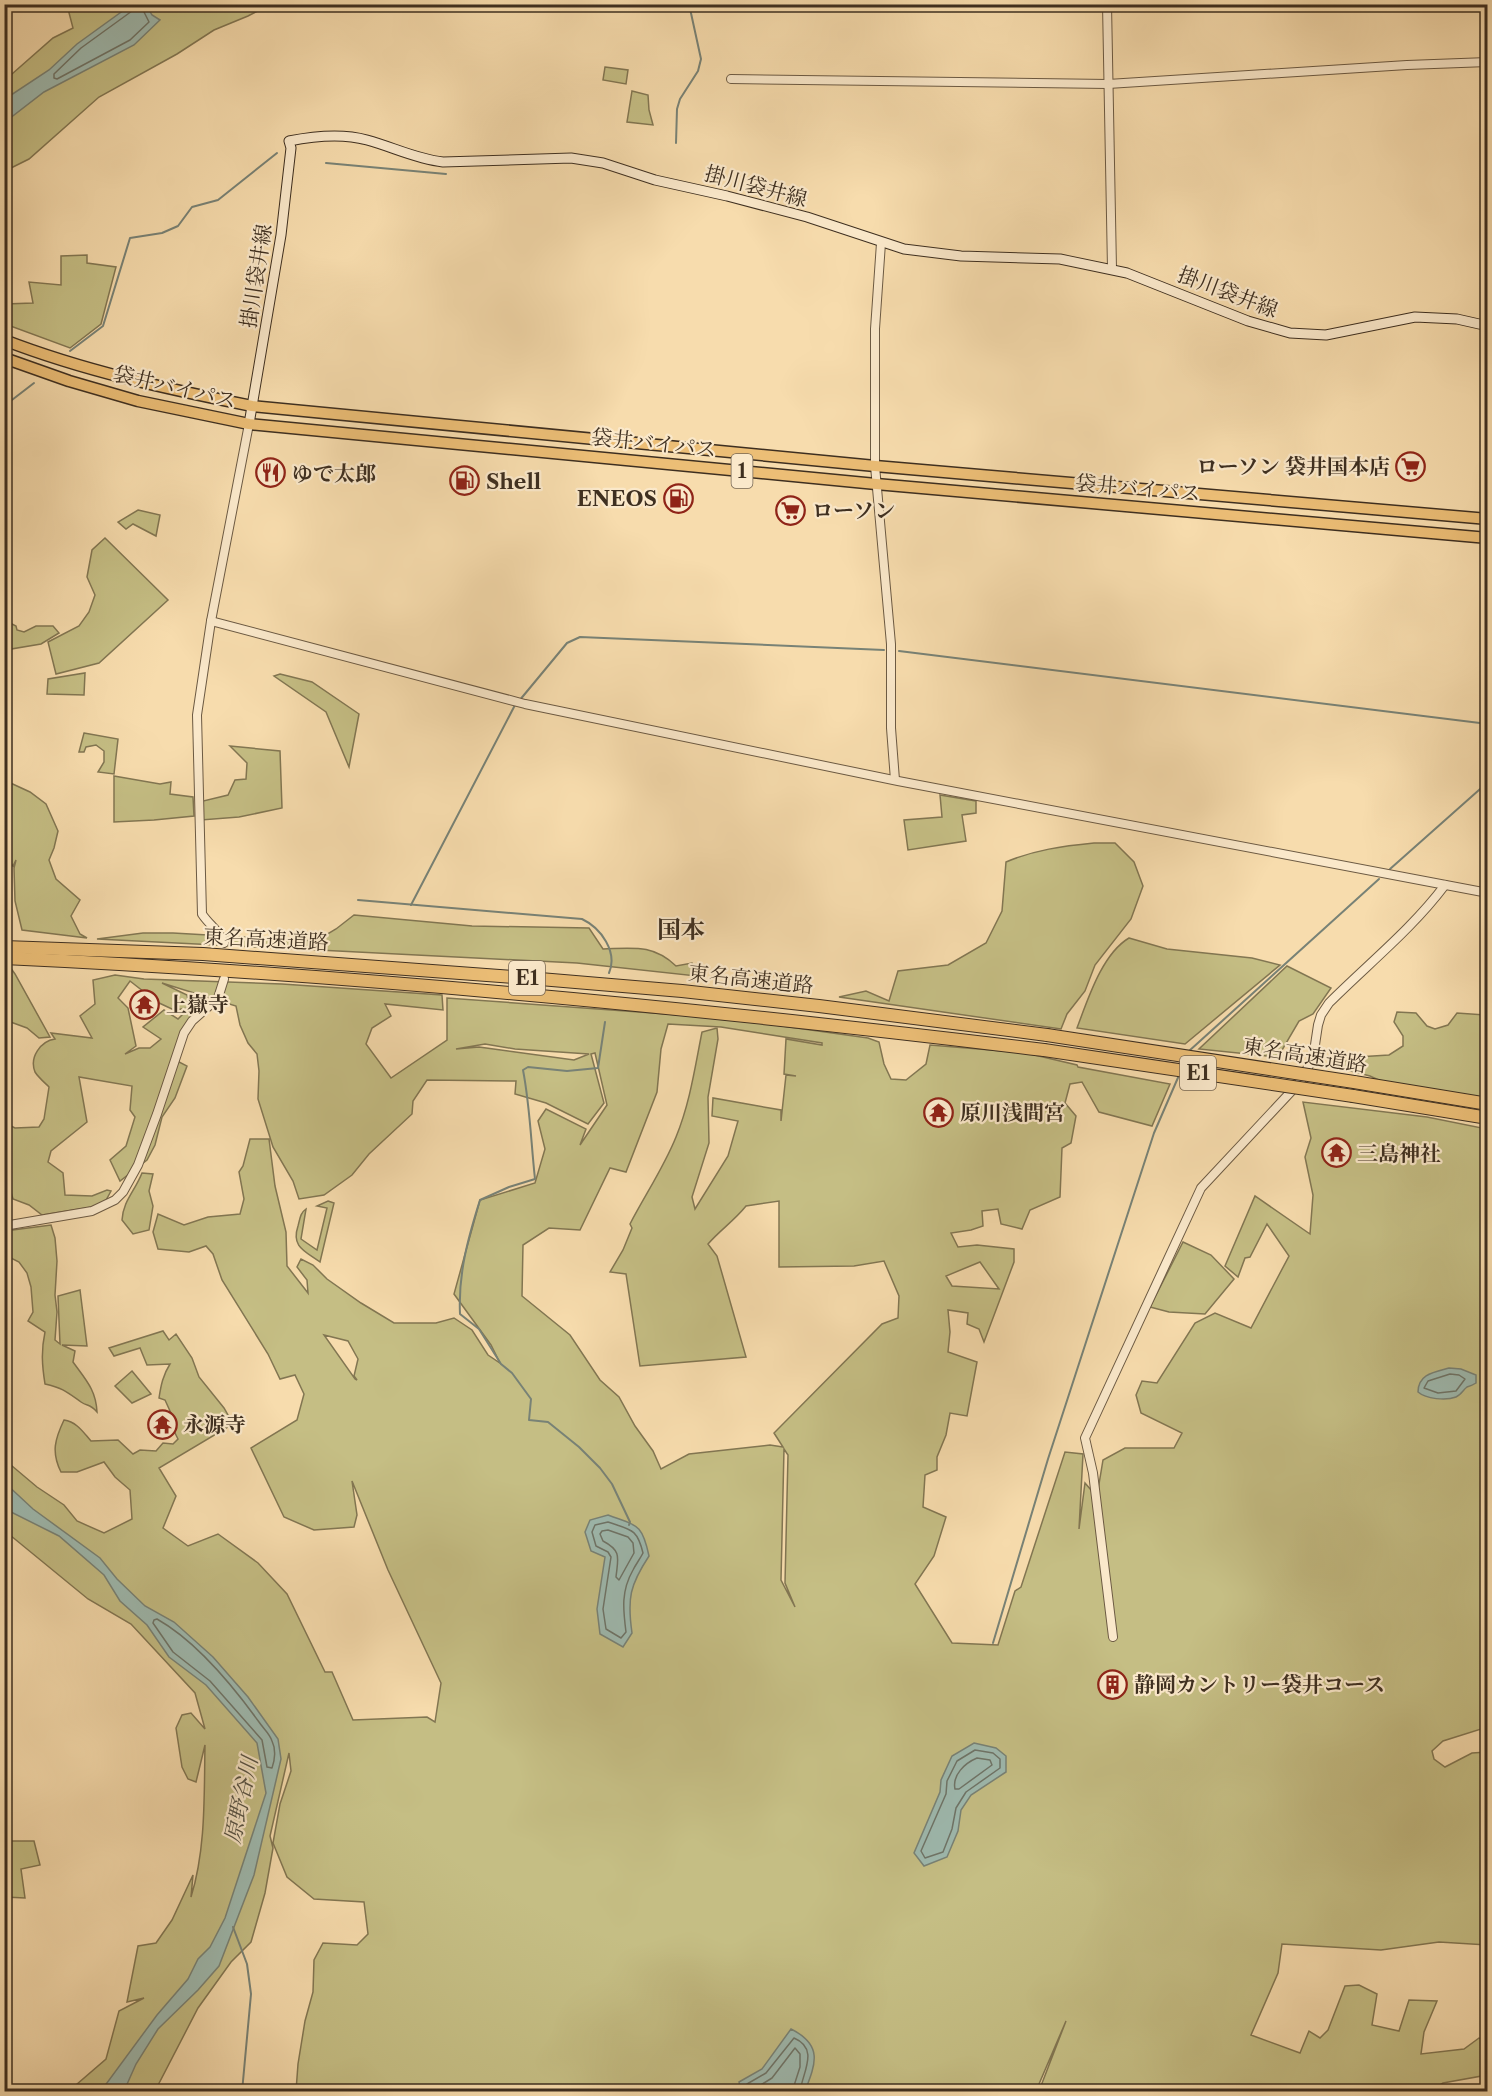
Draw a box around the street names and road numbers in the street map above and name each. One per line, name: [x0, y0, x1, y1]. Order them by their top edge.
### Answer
street label: 掛川袋井線: [702, 160, 810, 212]
street label: 掛川袋井線: [235, 222, 277, 330]
street label: 掛川袋井線: [1175, 262, 1281, 322]
street label: 袋井バイパス: [111, 361, 239, 413]
street label: 袋井バイパス: [590, 424, 718, 462]
road number: 1: [732, 454, 752, 488]
street label: 袋井バイパス: [1074, 470, 1202, 506]
street label: 東名高速道路: [202, 923, 330, 955]
street label: 東名高速道路: [687, 960, 815, 998]
road number: E1: [509, 961, 545, 995]
street label: 東名高速道路: [1241, 1033, 1369, 1077]
road number: E1: [1180, 1056, 1216, 1090]

